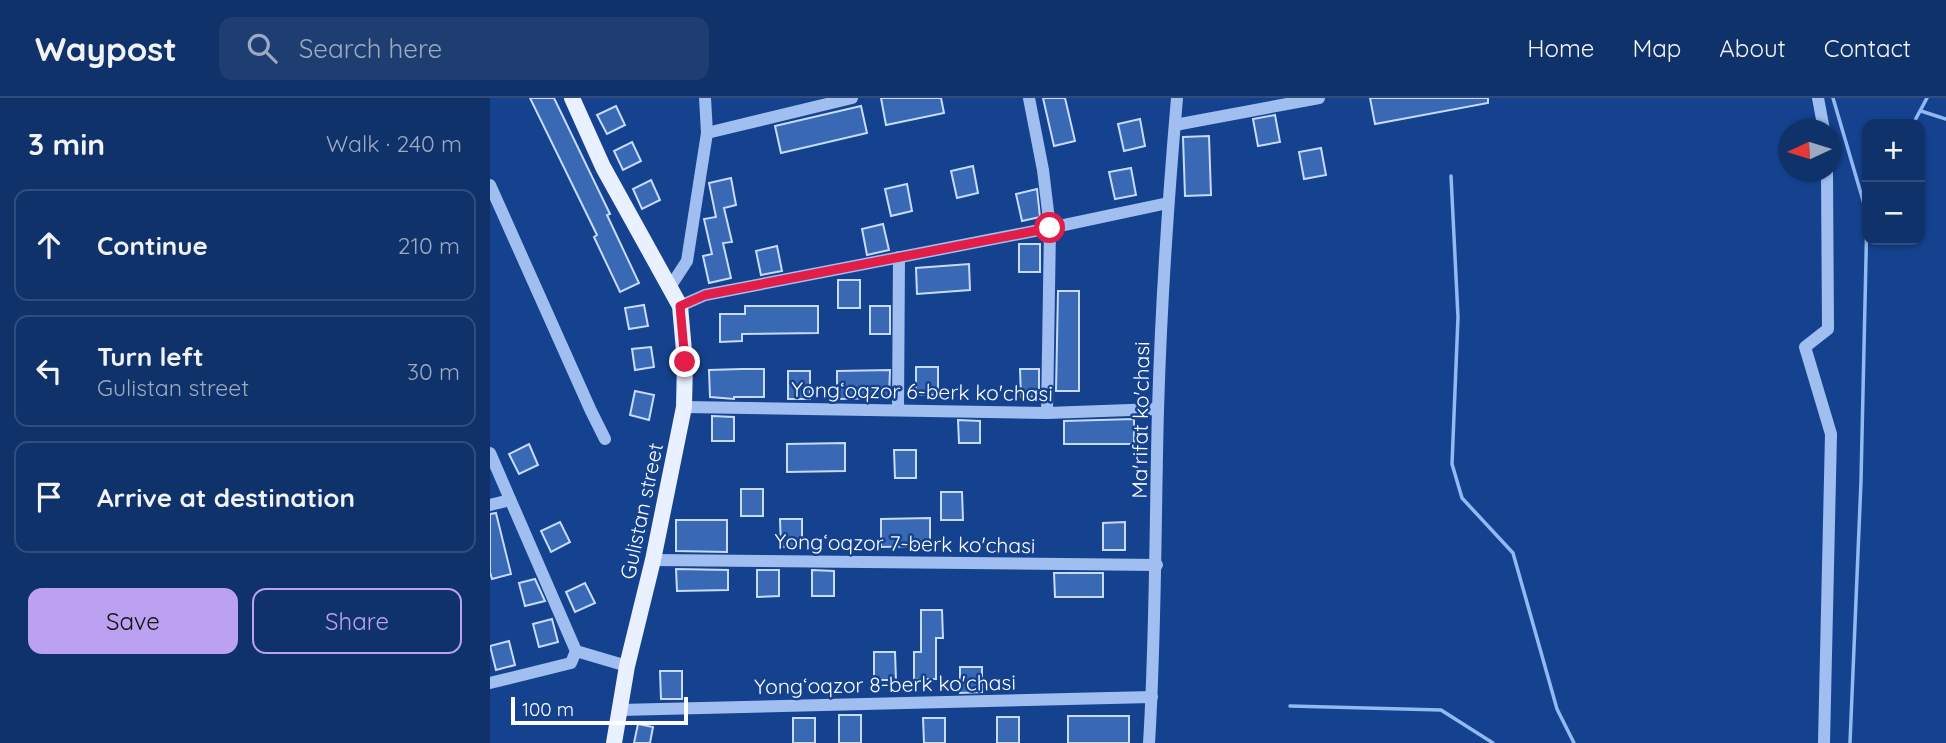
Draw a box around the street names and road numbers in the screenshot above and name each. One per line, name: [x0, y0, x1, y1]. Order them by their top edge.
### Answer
street label: Ma'rifat ko'chasi: [1126, 341, 1154, 499]
street label: Yong‘oqzor 6-berk ko'chasi: [791, 376, 1053, 406]
street label: Gulistan street: [614, 440, 668, 582]
street label: Yong‘oqzor 7-berk ko'chasi: [774, 528, 1036, 558]
street label: Yong‘oqzor 8-berk ko'chasi: [754, 669, 1016, 699]

